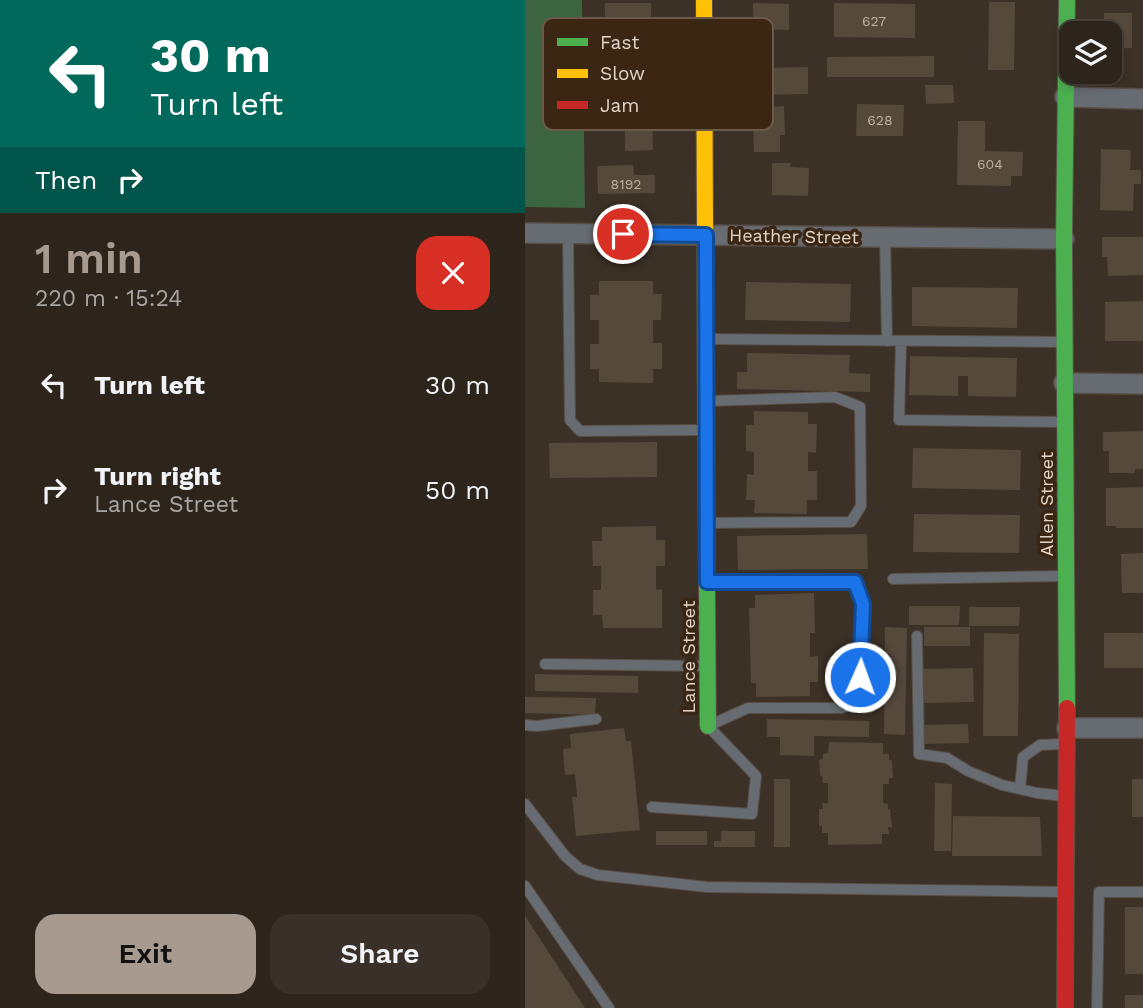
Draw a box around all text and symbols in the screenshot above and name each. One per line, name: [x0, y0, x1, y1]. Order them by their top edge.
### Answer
house number: 627: [862, 13, 886, 29]
legend: [543, 18, 773, 130]
map controls: [1059, 21, 1122, 84]
button: layers: [1059, 21, 1122, 84]
text: 30 m: [150, 26, 271, 84]
icon: left: [35, 28, 126, 119]
text: Fast: [600, 31, 639, 54]
text: Slow: [600, 62, 645, 85]
text: Turn left: [150, 85, 283, 123]
text: Jam: [600, 94, 639, 117]
house number: 628: [867, 112, 893, 128]
house number: 604: [977, 156, 1003, 172]
icon: right: [111, 161, 149, 199]
text: Then: [35, 165, 97, 195]
house number: 8192: [611, 176, 641, 192]
pin: [593, 204, 653, 264]
icon: arrive: [604, 215, 642, 253]
street label: Heather Street: [729, 224, 859, 248]
text: 1 min: [35, 234, 143, 283]
button: close: [416, 236, 490, 310]
text: 220 m · 15:24: [35, 285, 182, 312]
icon: left: [35, 366, 73, 404]
text: Turn left: [94, 370, 205, 400]
text: 30 m: [425, 370, 490, 400]
street label: Allen Street: [1036, 451, 1057, 556]
text: Turn right: [94, 461, 221, 491]
icon: right: [35, 471, 73, 509]
text: 50 m: [425, 475, 490, 505]
text: Lance Street: [94, 491, 238, 518]
street label: Lance Street: [678, 600, 699, 713]
position arrow: [823, 640, 897, 714]
button: Exit: [35, 914, 256, 994]
button: Share: [270, 914, 490, 994]

